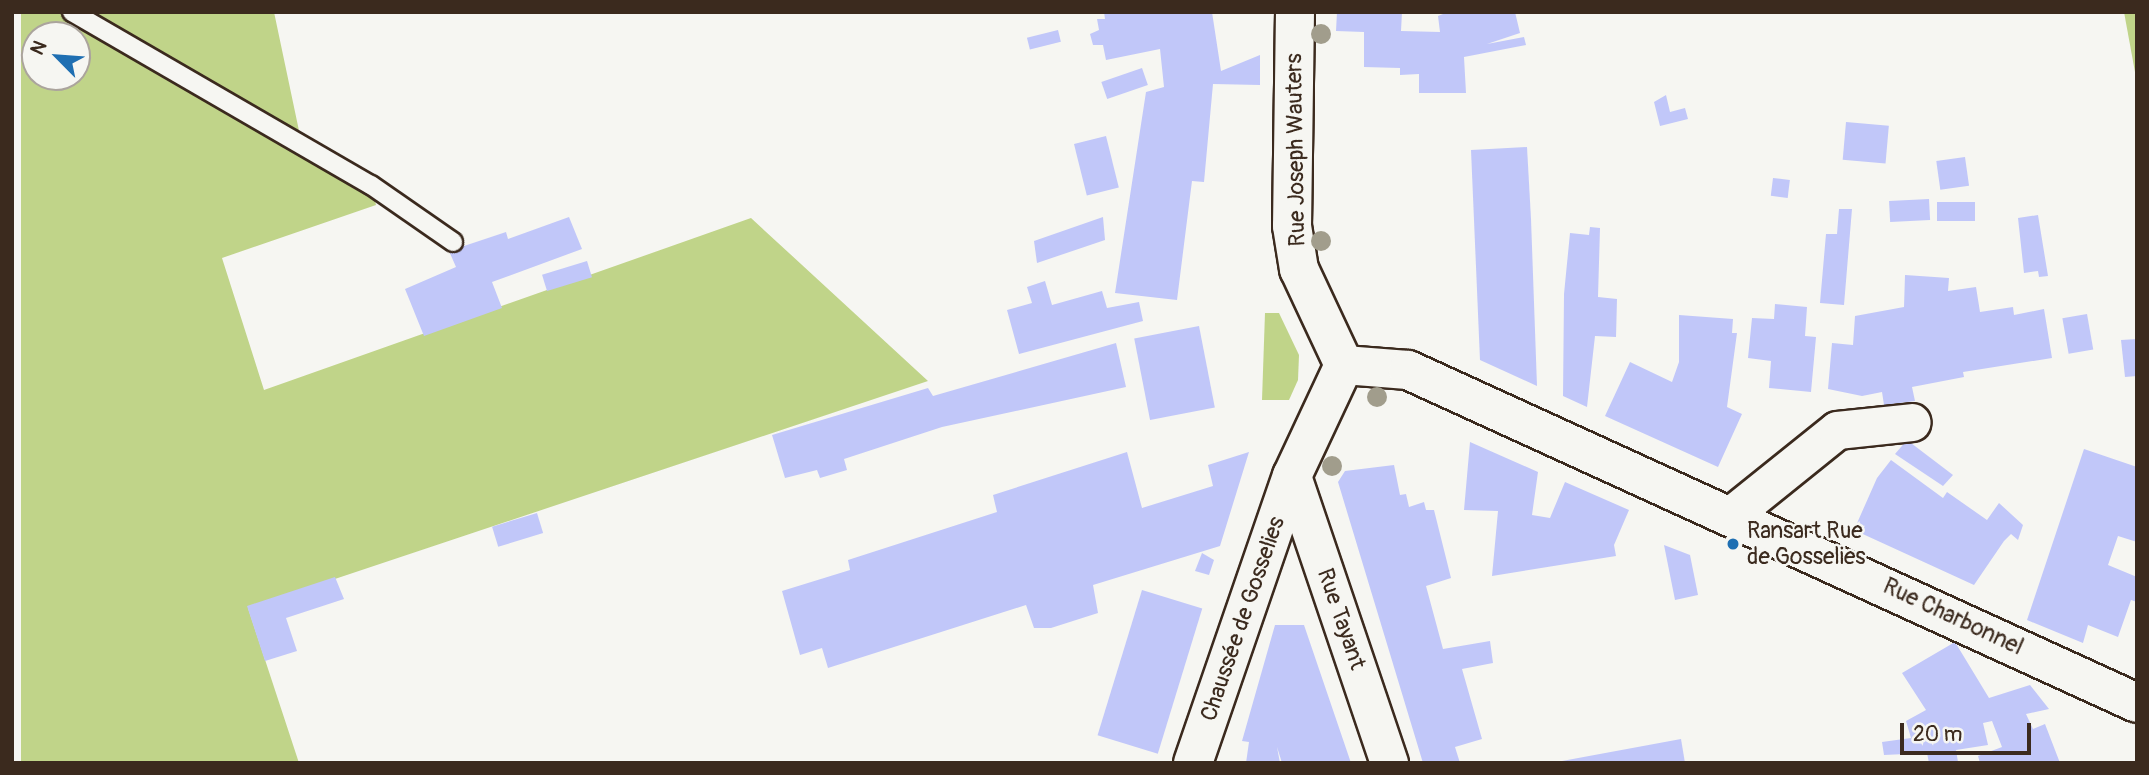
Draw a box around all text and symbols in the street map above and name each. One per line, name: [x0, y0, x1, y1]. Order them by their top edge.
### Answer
north arrow: [21, 21, 91, 91]
text: N: [25, 37, 52, 59]
street label: Rue Joseph Wauters: [1281, 53, 1311, 247]
street label: Chaussée de Gosselies: [1195, 513, 1291, 725]
place label: Ransart Rue de Gosselies: [1747, 517, 1866, 571]
marker: Ransart Rue de Gosselies: [1725, 536, 1741, 552]
street label: Rue Tayant: [1311, 565, 1371, 673]
street label: Rue Charbonnel: [1879, 573, 2027, 661]
scale bar: [1904, 708, 2035, 752]
text: 20 m: [1913, 721, 1962, 748]

